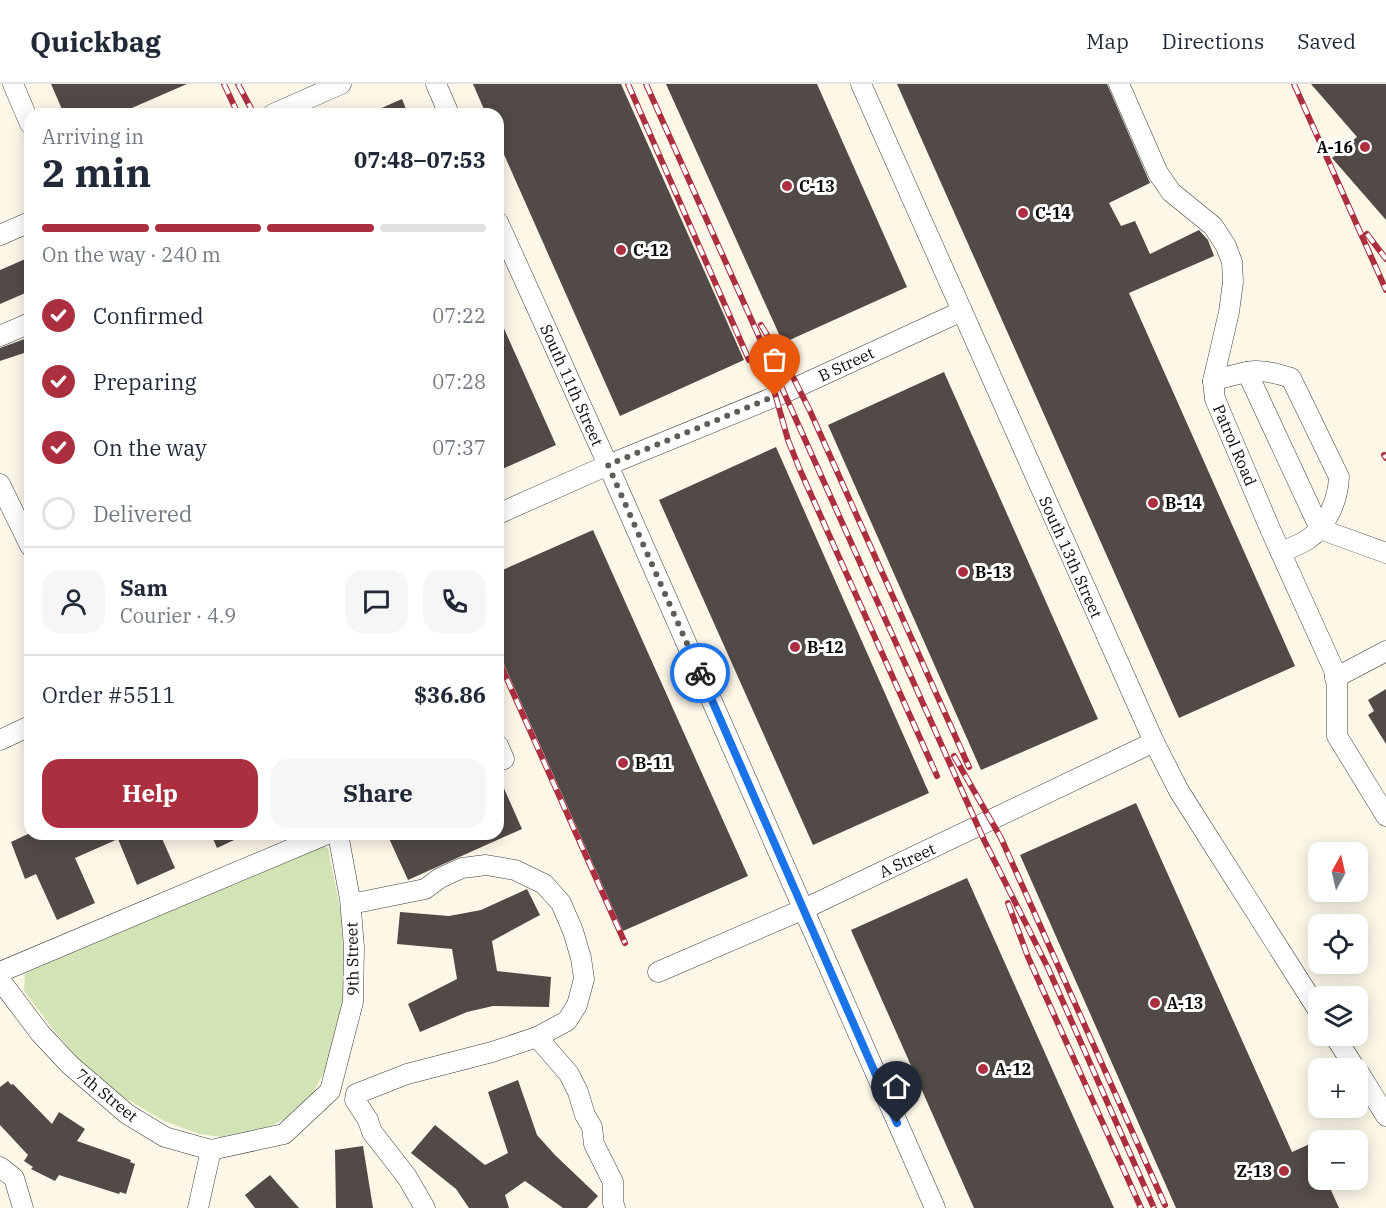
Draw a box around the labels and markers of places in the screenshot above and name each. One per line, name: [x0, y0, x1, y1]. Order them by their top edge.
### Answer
place label: A-16: [1317, 137, 1353, 157]
marker: A-16: [1358, 140, 1372, 154]
place label: C-13: [799, 176, 835, 196]
marker: C-13: [780, 179, 794, 193]
place label: C-14: [1035, 203, 1071, 223]
marker: C-14: [1016, 206, 1030, 220]
place label: C-12: [633, 240, 669, 260]
marker: C-12: [614, 243, 628, 257]
pin: [749, 334, 800, 396]
place label: B-14: [1165, 493, 1202, 513]
marker: B-14: [1146, 496, 1160, 510]
place label: B-13: [975, 562, 1012, 582]
marker: B-13: [956, 565, 970, 579]
place label: B-12: [807, 637, 844, 657]
marker: B-12: [788, 640, 802, 654]
place label: B-11: [635, 753, 672, 773]
marker: B-11: [616, 756, 630, 770]
place label: A-13: [1167, 993, 1203, 1013]
marker: A-13: [1148, 996, 1162, 1010]
place label: A-12: [995, 1059, 1031, 1079]
pin: [871, 1061, 922, 1123]
marker: A-12: [976, 1062, 990, 1076]
place label: Z-13: [1236, 1161, 1272, 1181]
marker: Z-13: [1277, 1164, 1291, 1178]

